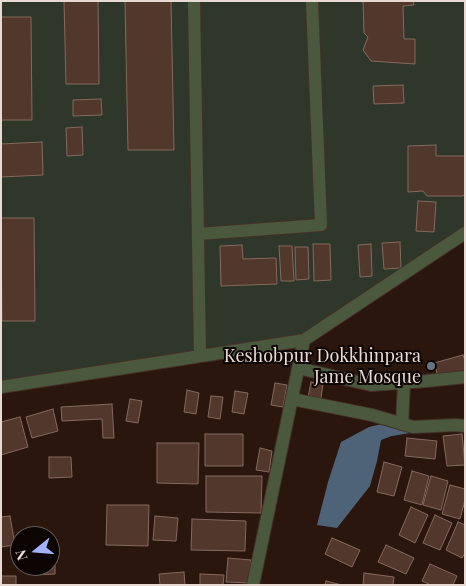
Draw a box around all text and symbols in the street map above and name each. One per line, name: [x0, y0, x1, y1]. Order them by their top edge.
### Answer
place label: Keshobpur Dokkhinpara Jame Mosque: [224, 345, 421, 388]
marker: Keshobpur Dokkhinpara Jame Mosque: [425, 360, 437, 372]
north arrow: [10, 526, 60, 576]
text: N: [11, 548, 32, 563]

